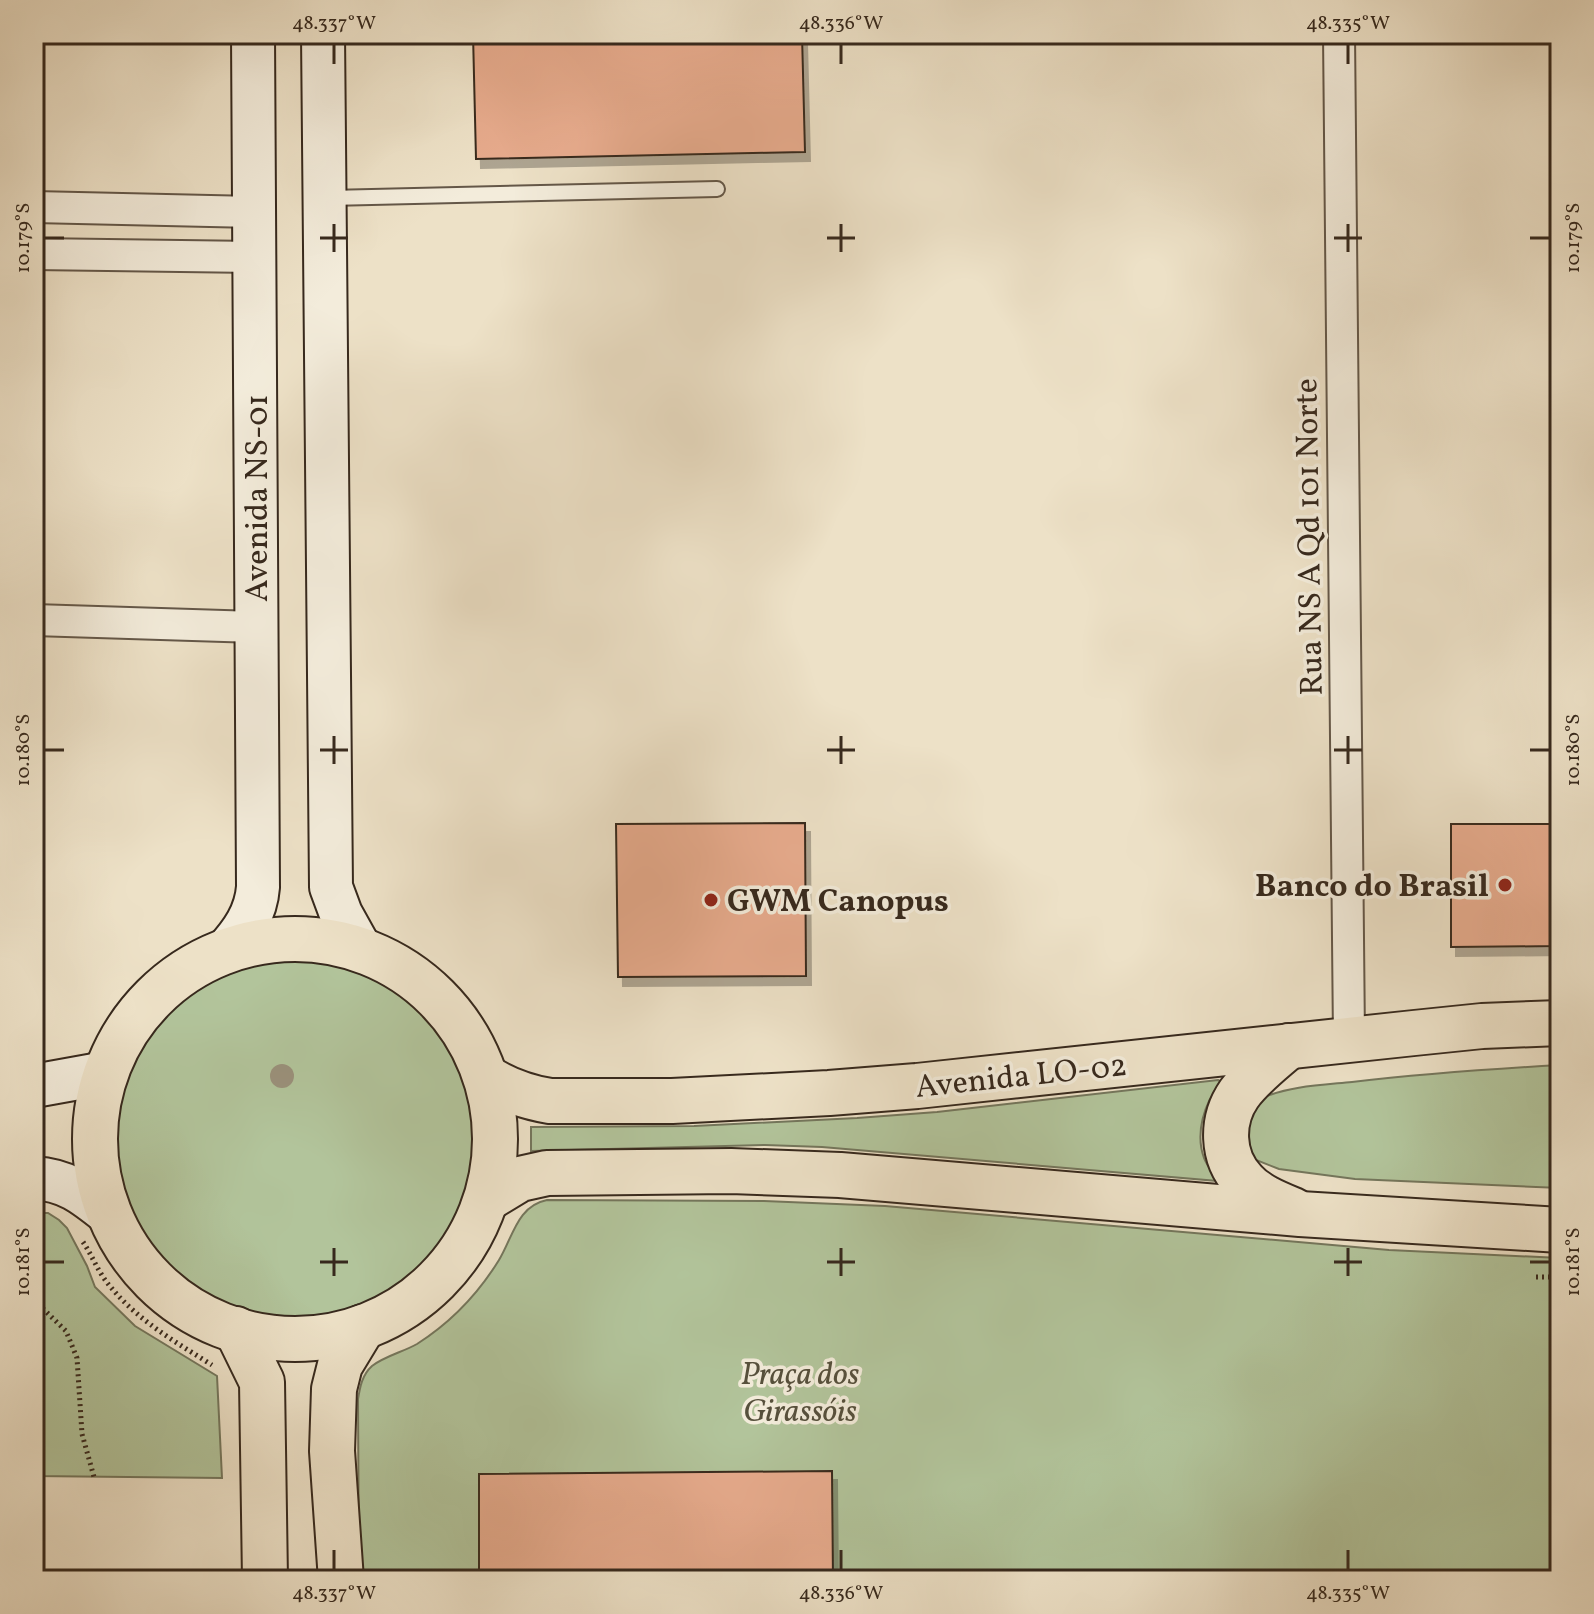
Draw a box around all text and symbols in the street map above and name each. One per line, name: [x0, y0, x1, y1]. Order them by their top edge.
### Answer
text: 48.337°W: [292, 10, 376, 38]
text: 48.336°W: [799, 10, 883, 38]
text: 48.335°W: [1306, 10, 1390, 38]
text: 10.179°S: [10, 203, 38, 273]
text: 10.179°S: [1560, 203, 1588, 273]
street label: Rua NS A Qd 101 Norte: [1286, 378, 1336, 696]
street label: Avenida NS-01: [237, 394, 281, 602]
text: 10.180°S: [10, 714, 38, 786]
text: 10.180°S: [1560, 714, 1588, 786]
place label: Banco do Brasil: [1255, 866, 1489, 910]
marker: Banco do Brasil: [1496, 876, 1514, 894]
place label: GWM Canopus: [727, 881, 949, 925]
marker: GWM Canopus: [702, 891, 720, 909]
street label: Avenida LO-02: [913, 1045, 1129, 1111]
text: 10.181°S: [10, 1228, 38, 1296]
text: 10.181°S: [1560, 1228, 1588, 1296]
park label: Praça dos Girassóis: [741, 1354, 860, 1435]
text: 48.337°W: [292, 1580, 376, 1608]
text: 48.336°W: [799, 1580, 883, 1608]
text: 48.335°W: [1306, 1580, 1390, 1608]

